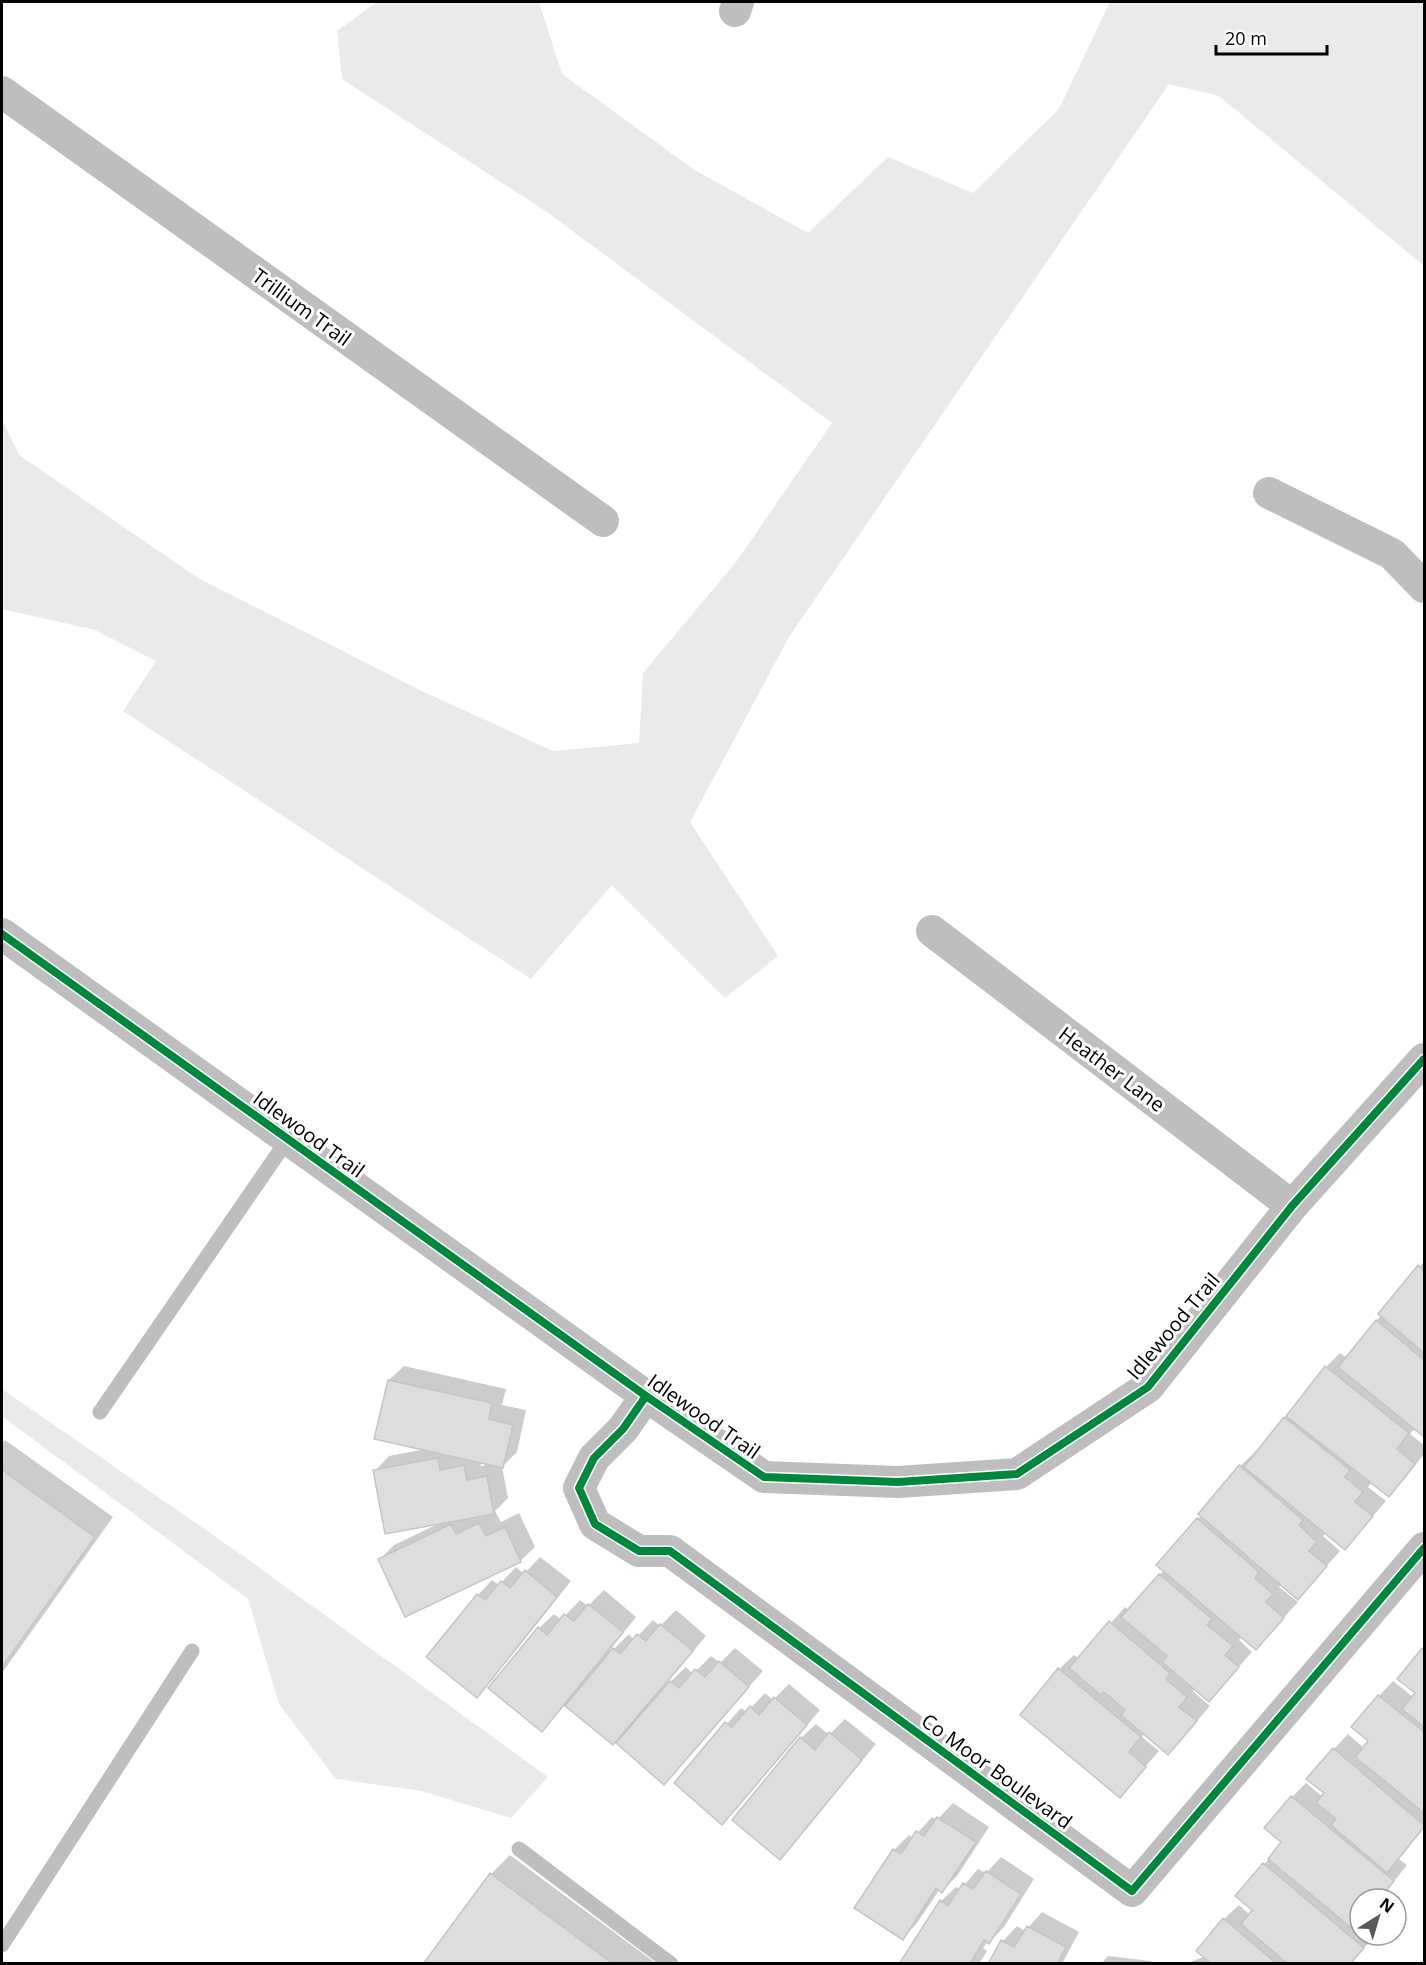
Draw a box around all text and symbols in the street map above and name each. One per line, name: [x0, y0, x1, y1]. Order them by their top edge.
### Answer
scale bar: [1216, 18, 1327, 56]
text: 20 m: [1225, 26, 1267, 50]
street label: Trillium Trail: [247, 262, 357, 352]
street label: Heather Lane: [1054, 1020, 1170, 1118]
street label: Idlewood Trail: [248, 1084, 370, 1184]
street label: Idlewood Trail: [1120, 1267, 1226, 1385]
street label: Idlewood Trail: [642, 1367, 766, 1465]
street label: Co Moor Boulevard: [916, 1707, 1078, 1835]
north arrow: [1348, 1887, 1408, 1947]
text: N: [1375, 1892, 1399, 1918]

